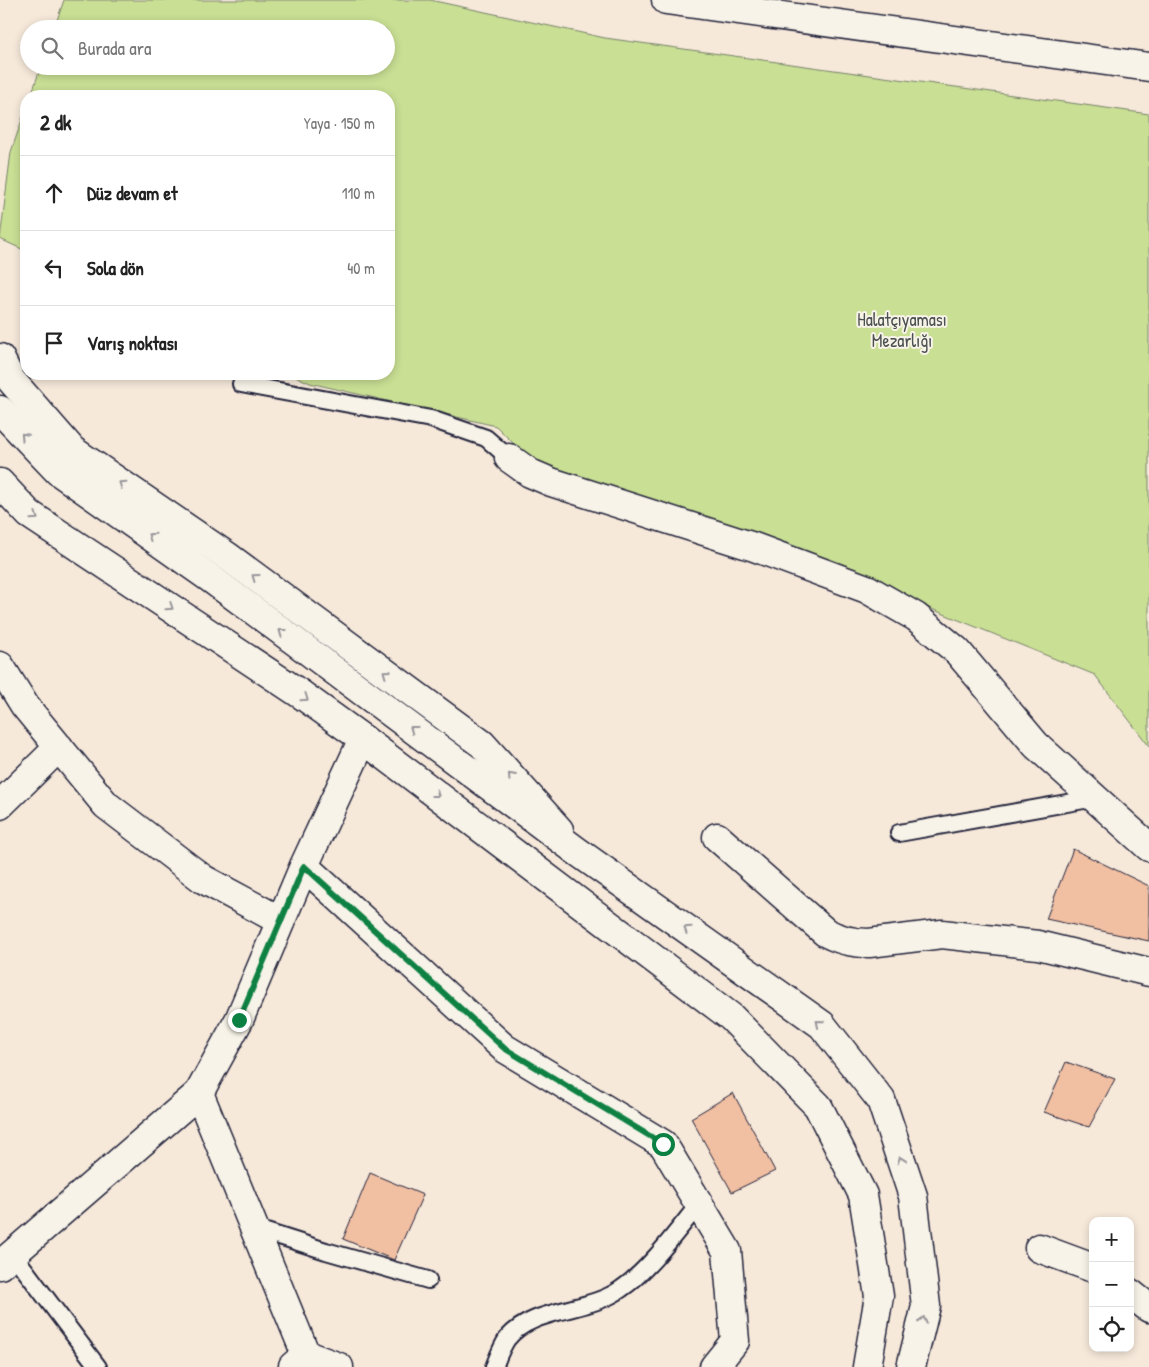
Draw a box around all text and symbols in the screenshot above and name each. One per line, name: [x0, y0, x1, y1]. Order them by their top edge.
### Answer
search box: [20, 20, 395, 75]
icon: search: [38, 34, 66, 62]
text: Burada ara: [78, 35, 151, 61]
text: 2 dk: [40, 108, 72, 137]
text: Yaya · 150 m: [304, 112, 375, 134]
icon: ahead: [40, 179, 68, 207]
text: Düz devam et: [87, 180, 178, 206]
text: 110 m: [342, 182, 375, 204]
icon: left: [40, 254, 68, 282]
text: Sola dön: [87, 255, 144, 281]
text: 40 m: [347, 257, 375, 279]
park label: Halatçıyaması Mezarlığı: [857, 307, 947, 353]
icon: arrive: [40, 329, 68, 357]
text: Varış noktası: [87, 330, 178, 356]
one-way arrow: [21, 432, 30, 441]
one-way arrow: [118, 481, 128, 490]
one-way arrow: [29, 511, 39, 520]
one-way arrow: [147, 533, 157, 542]
one-way arrow: [251, 574, 261, 583]
one-way arrow: [165, 601, 174, 611]
one-way arrow: [278, 629, 288, 638]
one-way arrow: [382, 670, 392, 679]
one-way arrow: [299, 692, 309, 701]
one-way arrow: [410, 726, 419, 734]
one-way arrow: [508, 773, 517, 782]
one-way arrow: [430, 788, 440, 797]
one-way arrow: [684, 926, 693, 934]
route end: [228, 1009, 251, 1032]
one-way arrow: [815, 1020, 824, 1029]
route start: [652, 1133, 675, 1156]
one-way arrow: [897, 1157, 907, 1165]
map controls: [1089, 1217, 1134, 1352]
button: +: [1089, 1217, 1134, 1262]
button: −: [1089, 1262, 1134, 1307]
button: locate: [1089, 1307, 1134, 1352]
one-way arrow: [917, 1315, 928, 1324]

